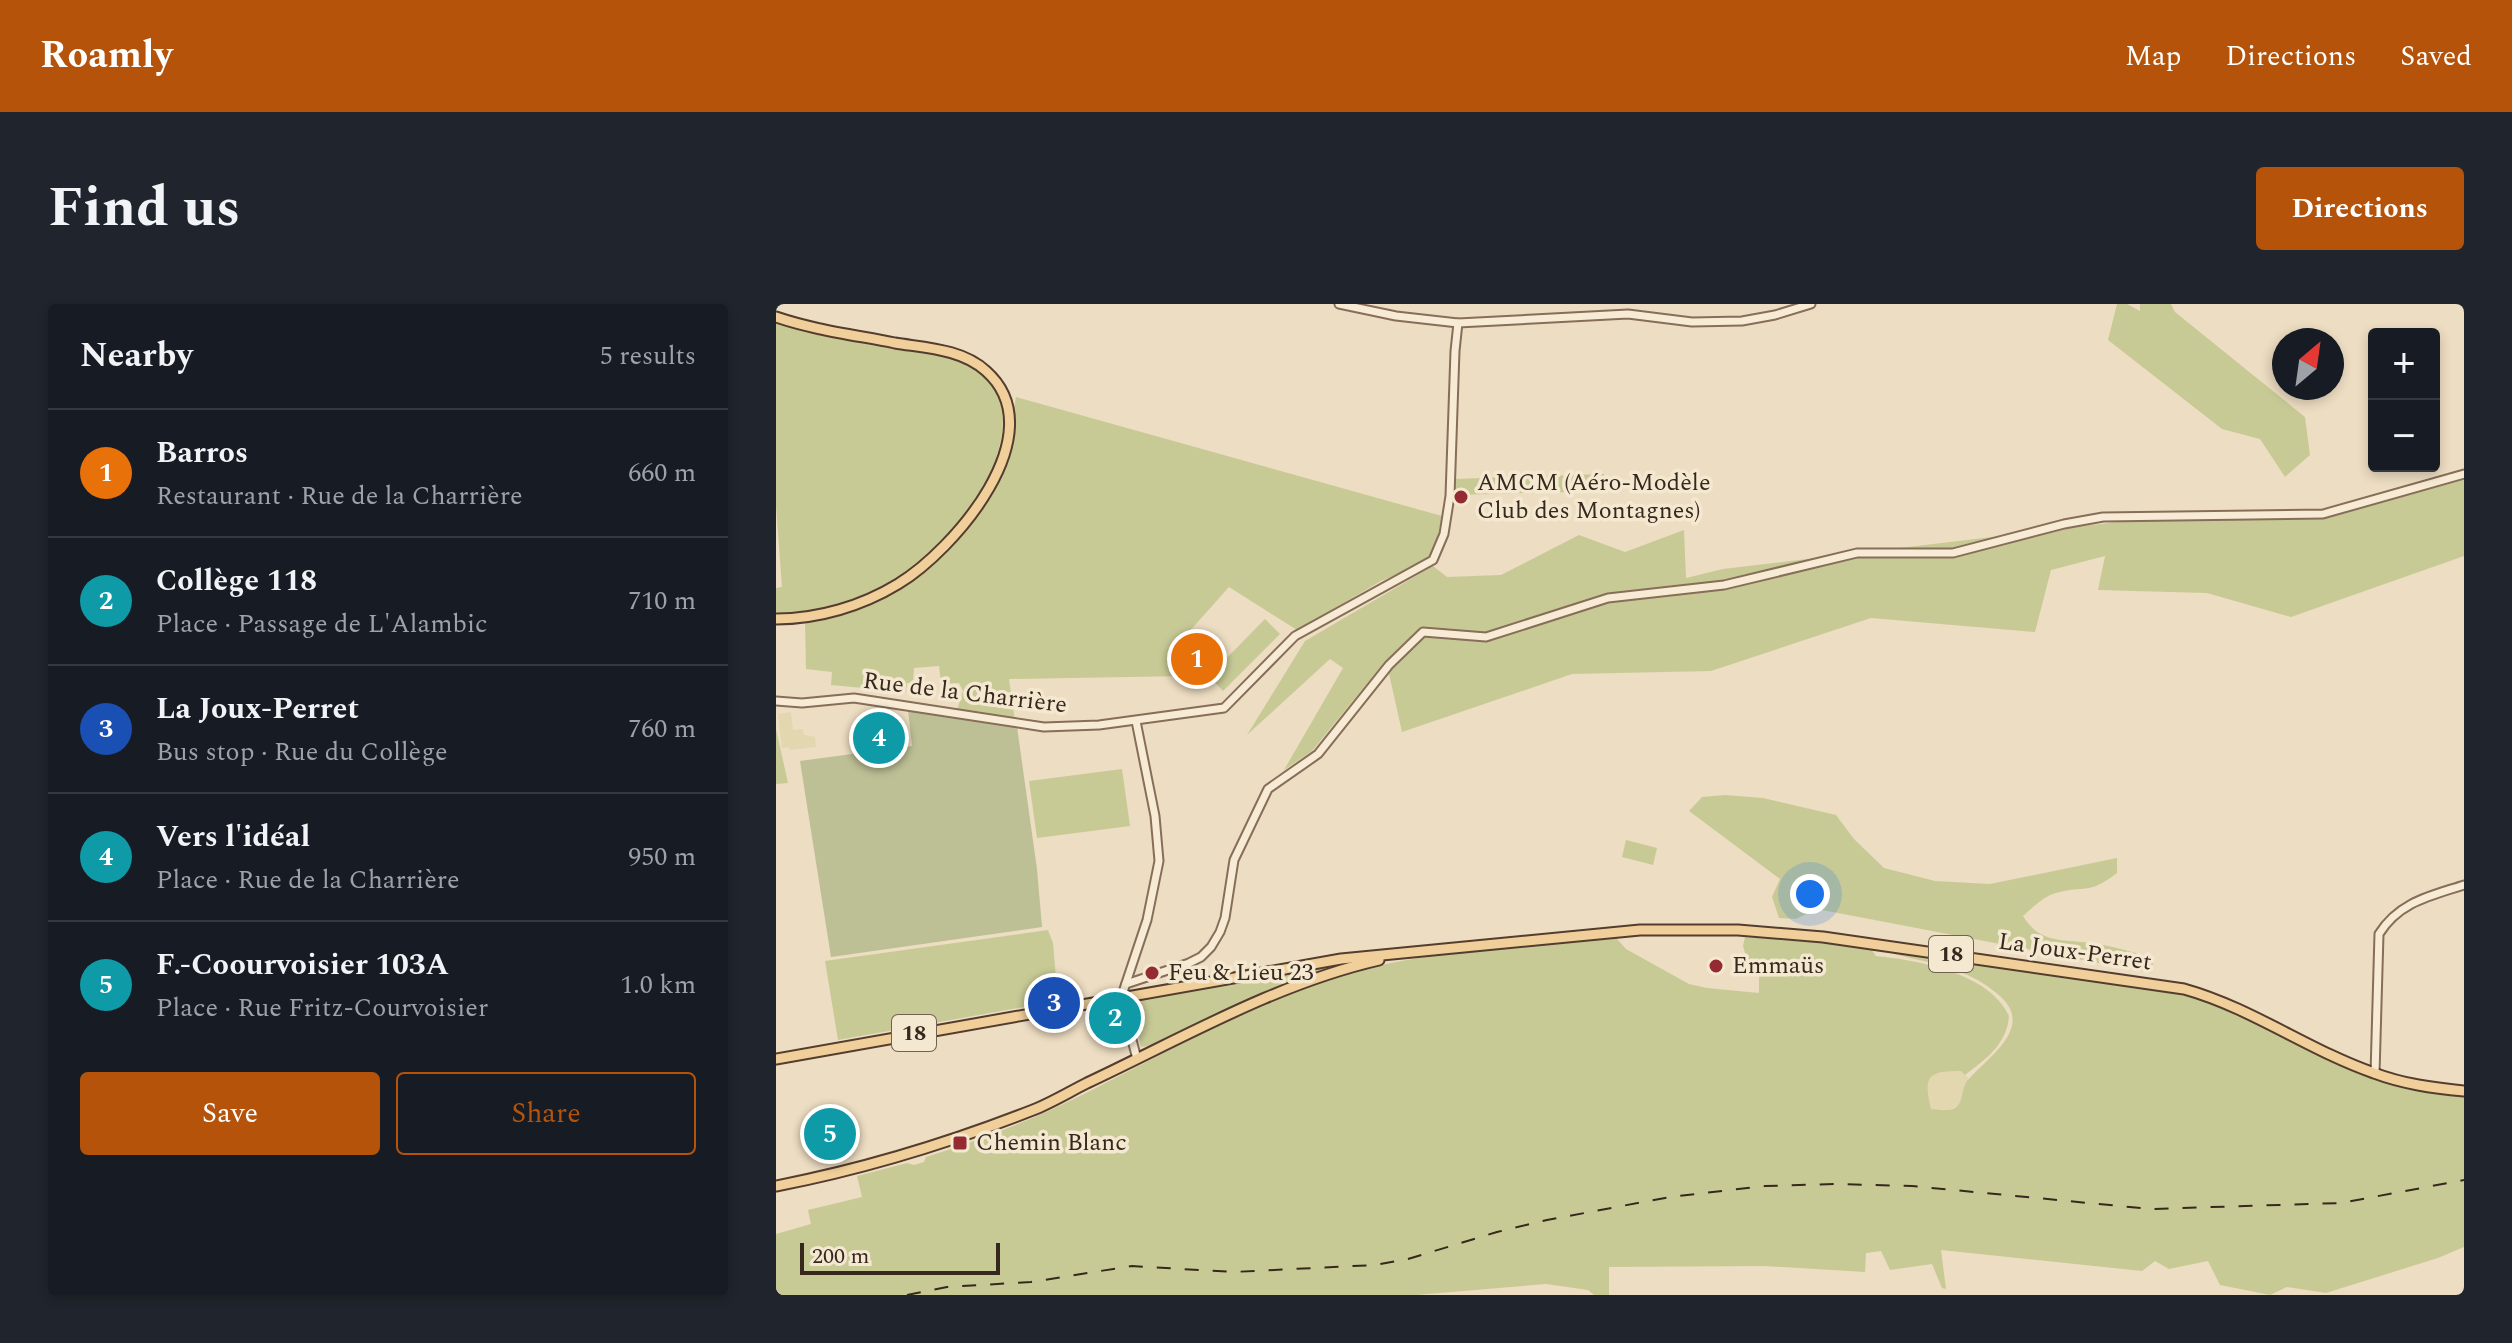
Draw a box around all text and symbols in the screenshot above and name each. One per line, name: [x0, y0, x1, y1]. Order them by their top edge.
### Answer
text: Roamly: [40, 27, 173, 85]
text: Map: [2125, 35, 2182, 78]
text: Directions: [2226, 35, 2356, 78]
text: Saved: [2400, 35, 2472, 78]
text: Find us: [48, 166, 241, 251]
button: Directions: [2256, 167, 2464, 250]
north arrow: [2272, 328, 2344, 400]
map controls: [2368, 328, 2440, 472]
button: +: [2368, 328, 2440, 400]
text: Nearby: [80, 330, 193, 382]
text: 5 results: [600, 336, 696, 376]
button: −: [2368, 400, 2440, 472]
text: Barros: [156, 430, 248, 476]
text: 1: [99, 453, 113, 493]
text: 660 m: [628, 453, 696, 493]
place label: AMCM (Aéro-Modèle Club des Montagnes): [1477, 465, 1711, 529]
text: Restaurant · Rue de la Charrière: [156, 476, 523, 516]
marker: AMCM (Aéro-Modèle Club des Montagnes): [1452, 488, 1470, 506]
text: Collège 118: [156, 558, 317, 604]
text: 2: [99, 581, 113, 621]
text: 710 m: [628, 581, 696, 621]
text: Place · Passage de L'Alambic: [156, 604, 487, 644]
pin: 1: [1171, 629, 1223, 689]
street label: Rue de la Charrière: [861, 663, 1069, 723]
text: La Joux-Perret: [156, 686, 359, 732]
pin: 4: [853, 708, 905, 768]
text: 3: [99, 709, 113, 749]
text: 760 m: [628, 709, 696, 749]
text: Bus stop · Rue du Collège: [156, 732, 448, 772]
text: Vers l'idéal: [156, 814, 310, 860]
text: 4: [99, 837, 113, 877]
text: 950 m: [628, 837, 696, 877]
text: Place · Rue de la Charrière: [156, 860, 460, 900]
your location: [1790, 874, 1830, 914]
street label: La Joux-Perret: [1996, 923, 2154, 981]
road number: 18: [1929, 936, 1973, 972]
text: F.-Coourvoisier 103A: [156, 942, 449, 988]
place label: Emmaüs: [1732, 948, 1824, 984]
place label: Feu & Lieu 23: [1168, 955, 1314, 991]
marker: Emmaüs: [1707, 957, 1725, 975]
marker: Feu & Lieu 23: [1143, 964, 1161, 982]
text: 5: [99, 965, 113, 1005]
text: 1.0 km: [620, 965, 696, 1005]
pin: 3: [1028, 973, 1080, 1033]
text: Place · Rue Fritz-Courvoisier: [156, 988, 488, 1028]
pin: 2: [1089, 988, 1141, 1048]
road number: 18: [892, 1015, 936, 1051]
button: Save: [80, 1072, 380, 1155]
button: Share: [396, 1072, 696, 1155]
pin: 5: [804, 1104, 856, 1164]
place label: Chemin Blanc: [976, 1125, 1127, 1161]
marker: Chemin Blanc: [951, 1134, 969, 1152]
scale bar: [800, 1239, 1000, 1275]
text: 200 m: [812, 1240, 869, 1273]

